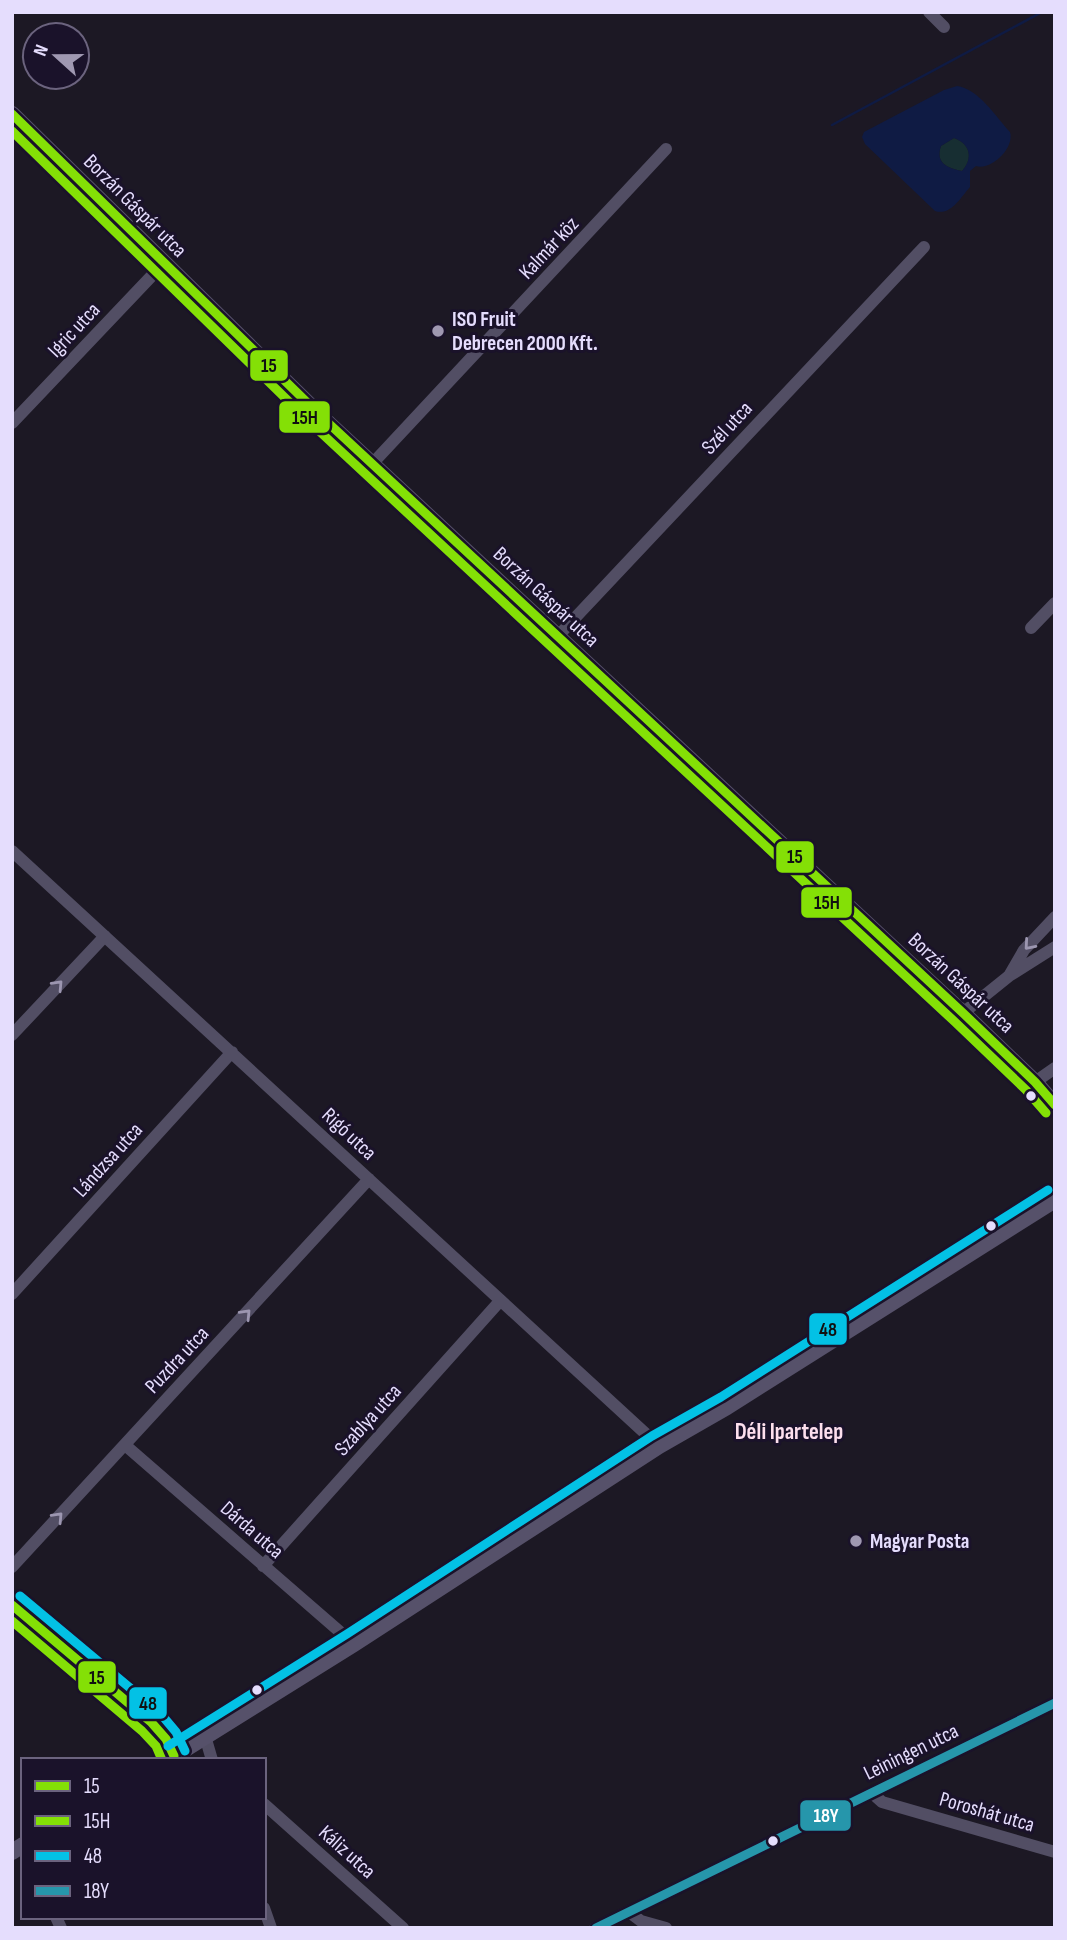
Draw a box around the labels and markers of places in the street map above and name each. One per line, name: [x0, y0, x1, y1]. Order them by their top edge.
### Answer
place label: ISO Fruit Debrecen 2000 Kft.: [452, 307, 598, 356]
marker: ISO Fruit Debrecen 2000 Kft.: [430, 323, 446, 339]
unlabelled marker: [1024, 1089, 1038, 1103]
unlabelled marker: [984, 1219, 998, 1233]
place label: Magyar Posta: [870, 1529, 969, 1554]
marker: Magyar Posta: [848, 1533, 864, 1549]
unlabelled marker: [250, 1683, 264, 1697]
unlabelled marker: [766, 1834, 780, 1848]

